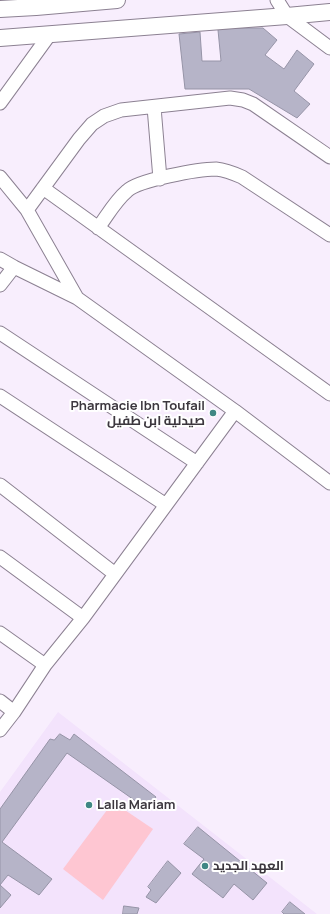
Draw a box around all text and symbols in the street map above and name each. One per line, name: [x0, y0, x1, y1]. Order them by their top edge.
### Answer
place label: Pharmacie Ibn Toufail صيدلية ابن طفيل: [70, 398, 205, 429]
marker: Pharmacie Ibn Toufail صيدلية ابن طفيل: [208, 408, 218, 418]
place label: Lalla Mariam: [97, 797, 175, 813]
marker: Lalla Mariam: [84, 800, 94, 810]
place label: العهد الجديد: [213, 858, 284, 874]
marker: العهد الجديد: [200, 861, 210, 871]

